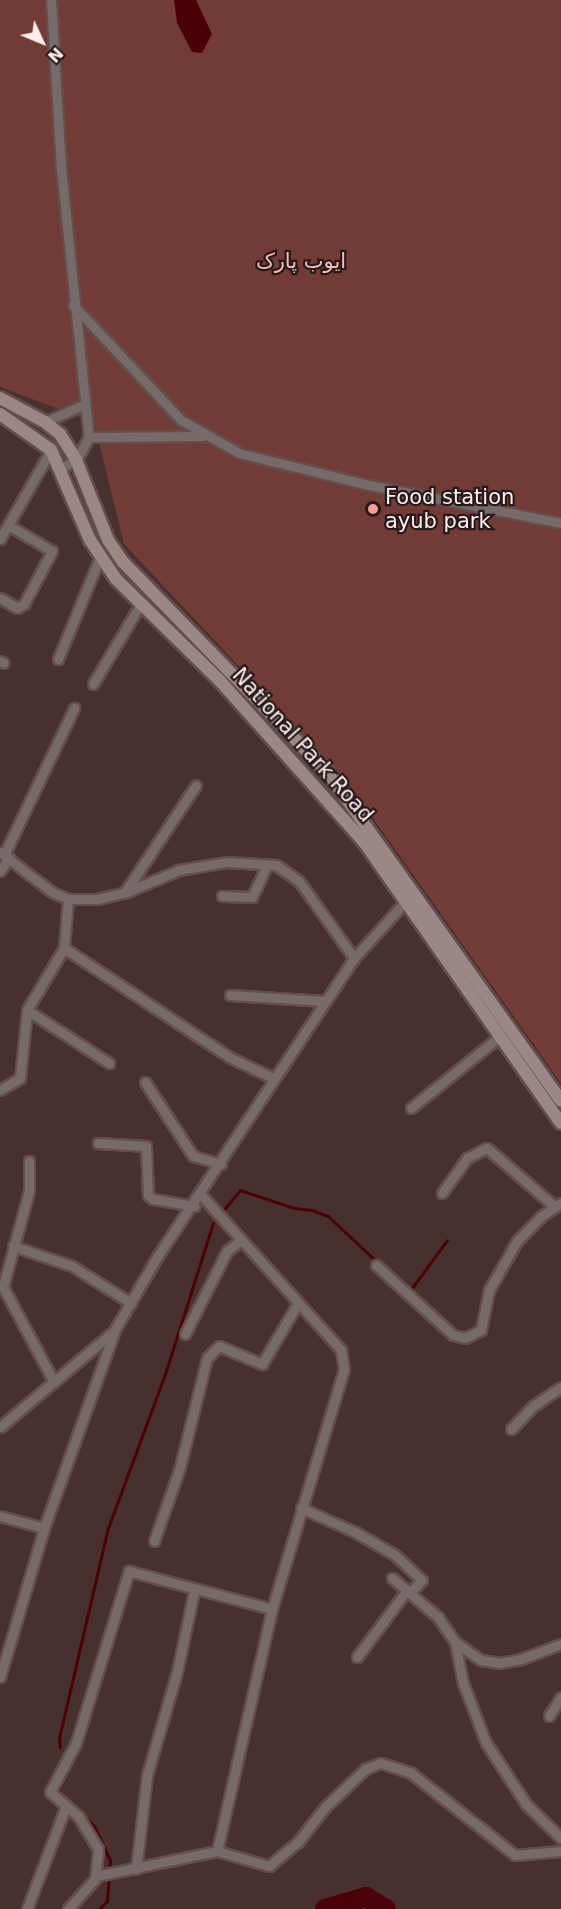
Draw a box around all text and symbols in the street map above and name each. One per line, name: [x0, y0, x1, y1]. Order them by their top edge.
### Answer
north arrow: [12, 12, 72, 72]
text: N: [44, 43, 67, 66]
park label: ایوب پارک: [256, 248, 346, 274]
place label: Food station ayub park: [385, 484, 514, 534]
marker: Food station ayub park: [366, 502, 380, 516]
street label: National Park Road: [227, 663, 379, 827]

